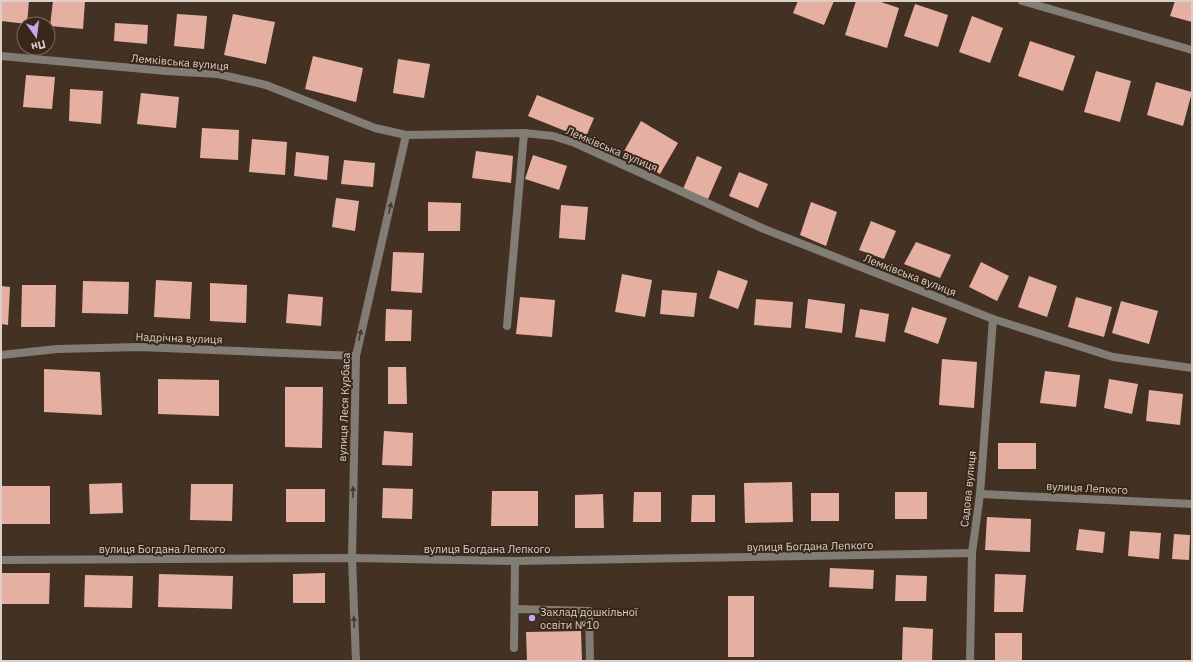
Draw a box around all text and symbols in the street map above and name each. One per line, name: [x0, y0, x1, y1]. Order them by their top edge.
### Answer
north arrow: [16, 16, 56, 56]
text: Пн: [30, 37, 47, 54]
street label: Лемківська вулиця: [130, 51, 230, 73]
street label: Лемківська вулиця: [564, 123, 660, 175]
one-way arrow: [387, 202, 393, 214]
street label: Лемківська вулиця: [862, 251, 958, 299]
one-way arrow: [358, 328, 364, 341]
street label: Надрічна вулиця: [135, 329, 223, 347]
street label: вулиця Леся Курбаса: [335, 352, 353, 462]
street label: Садова вулиця: [957, 450, 979, 528]
street label: вулиця Лепкого: [1046, 479, 1128, 497]
one-way arrow: [350, 485, 356, 498]
street label: вулиця Богдана Лепкого: [747, 538, 873, 554]
street label: вулиця Богдана Лепкого: [99, 542, 225, 556]
street label: вулиця Богдана Лепкого: [424, 542, 550, 556]
place label: Заклад дошкільної освіти №10: [540, 605, 638, 632]
marker: Заклад дошкільної освіти №10: [527, 613, 537, 623]
one-way arrow: [351, 615, 357, 628]

